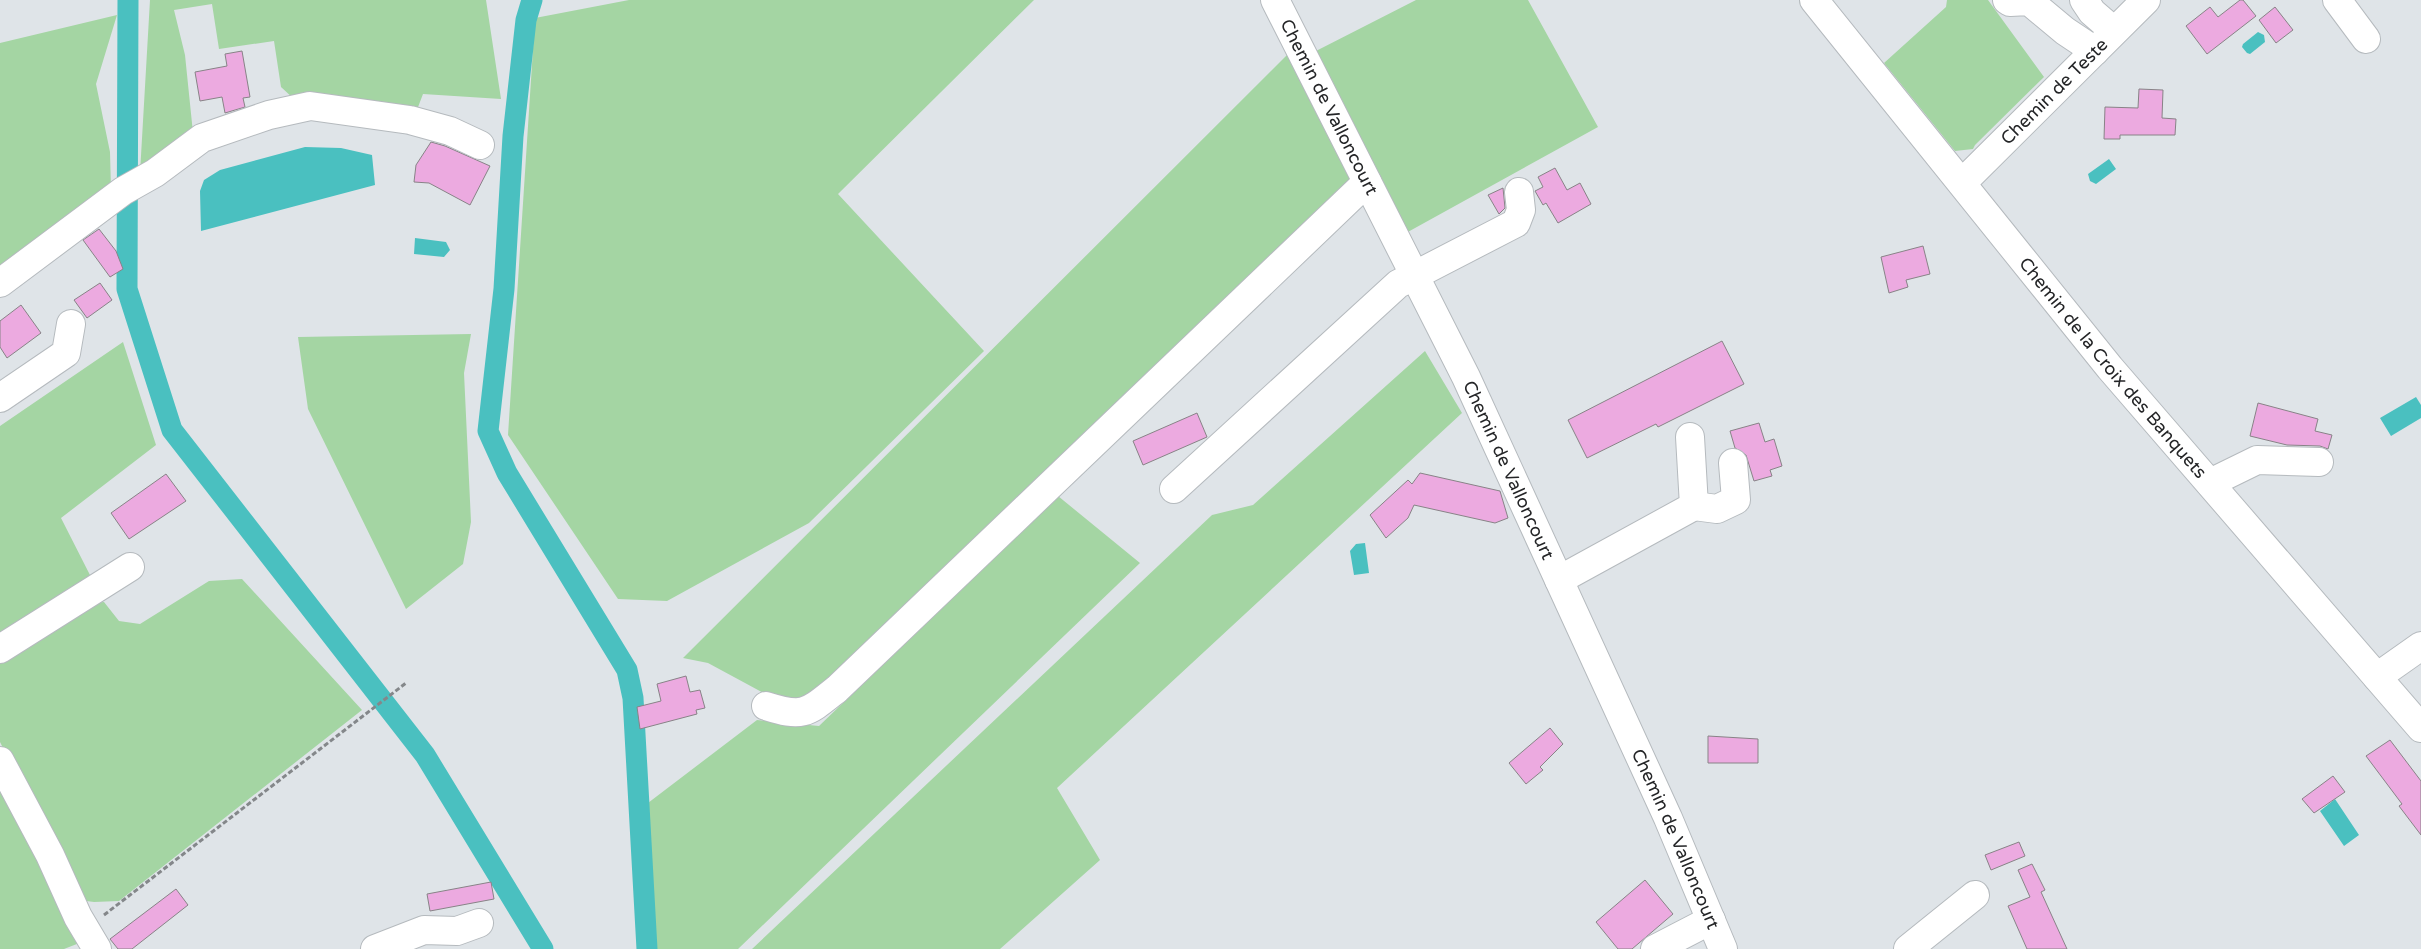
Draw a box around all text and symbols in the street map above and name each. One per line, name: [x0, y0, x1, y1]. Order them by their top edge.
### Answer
street label: Chemin de Valloncourt: [1275, 15, 1383, 199]
street label: Chemin de Teste: [1996, 33, 2112, 149]
street label: Chemin de la Croix des Banquets: [2014, 253, 2211, 483]
street label: Chemin de Valloncourt: [1458, 377, 1559, 563]
street label: Chemin de Valloncourt: [1627, 745, 1724, 933]

